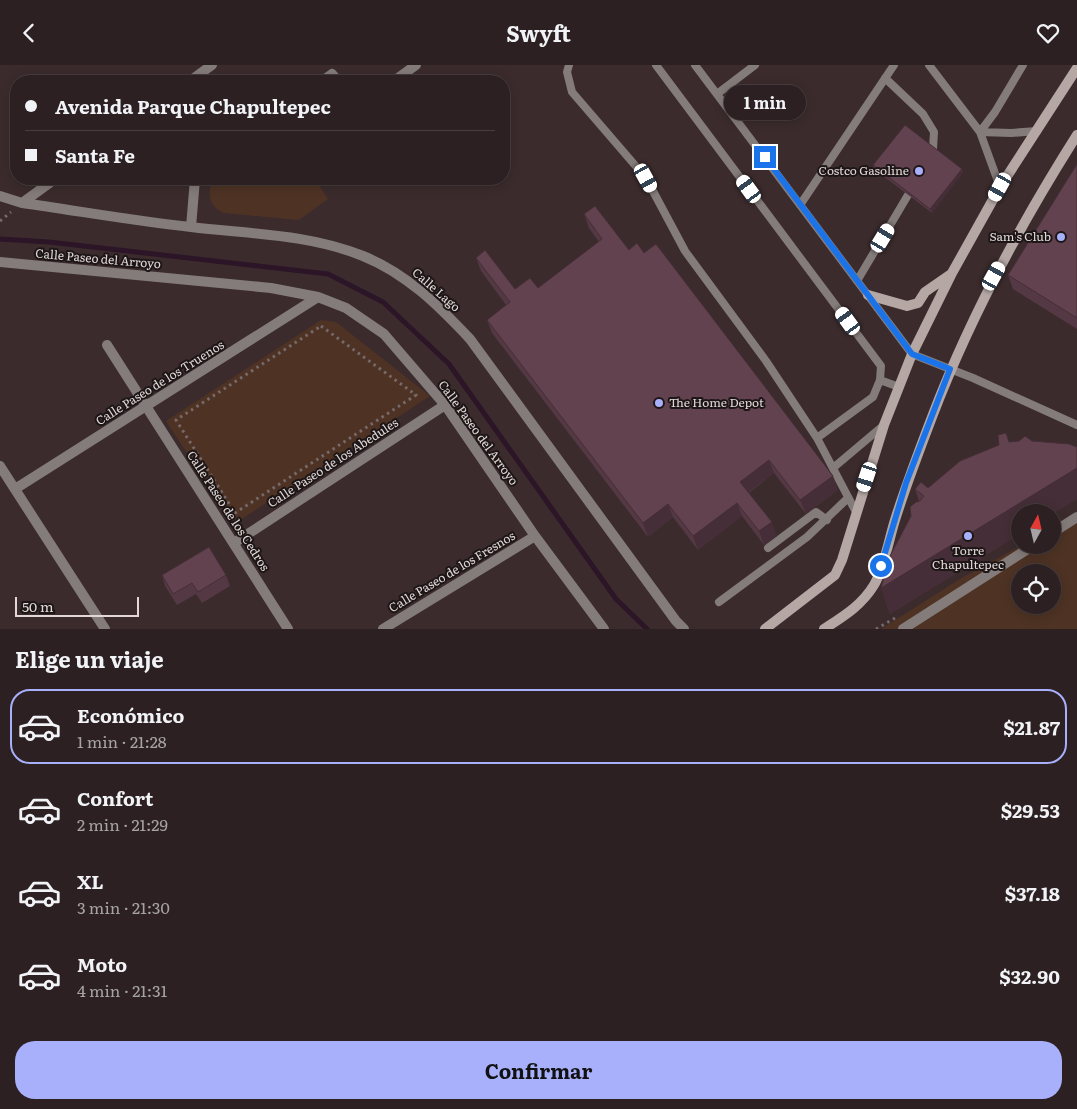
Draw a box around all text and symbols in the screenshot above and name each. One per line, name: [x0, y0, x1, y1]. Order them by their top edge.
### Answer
text: Swyft: [506, 16, 571, 49]
icon: back: [15, 19, 43, 47]
icon: heart: [1034, 19, 1062, 47]
callout: 1 min: [724, 84, 806, 119]
text: 1 min: [744, 90, 786, 114]
text: Avenida Parque Chapultepec: [55, 92, 331, 120]
text: Santa Fe: [55, 141, 135, 169]
route end: [754, 146, 776, 168]
car: [632, 161, 659, 195]
place label: Costco Gasoline: [819, 161, 909, 179]
marker: Costco Gasoline: [913, 165, 925, 177]
car: [986, 170, 1013, 204]
car: [734, 172, 763, 206]
car: [868, 221, 897, 255]
place label: Sam's Club: [989, 227, 1051, 245]
marker: Sam's Club: [1055, 231, 1067, 243]
street label: Calle Paseo del Arroyo: [35, 244, 162, 272]
car: [980, 259, 1007, 293]
street label: Calle Lago: [409, 263, 465, 315]
car: [833, 304, 862, 338]
street label: Calle Paseo de los Truenos: [92, 335, 228, 429]
street label: Calle Paseo del Arroyo: [435, 376, 523, 489]
place label: The Home Depot: [669, 393, 764, 411]
marker: The Home Depot: [653, 397, 665, 409]
street label: Calle Paseo de los Abedules: [264, 413, 402, 511]
street label: Calle Paseo de los Cedros: [183, 447, 275, 575]
car: [855, 460, 878, 494]
north arrow: [1011, 504, 1061, 554]
map controls: [1011, 504, 1061, 614]
street label: Calle Paseo de los Fresnos: [385, 526, 519, 616]
marker: Torre Chapultepec: [962, 530, 974, 542]
place label: Torre Chapultepec: [932, 541, 1004, 573]
route start: [870, 555, 892, 577]
button: locate: [1011, 564, 1061, 614]
scale bar: [15, 594, 139, 617]
text: 50 m: [22, 596, 54, 616]
text: Elige un viaje: [15, 642, 164, 675]
text: Económico: [77, 701, 184, 729]
icon: car: [17, 704, 62, 749]
text: $21.87: [1003, 713, 1060, 741]
text: 1 min · 21:28: [77, 729, 167, 753]
text: Confort: [77, 784, 153, 812]
icon: car: [17, 787, 62, 832]
text: $29.53: [1001, 796, 1060, 824]
text: 2 min · 21:29: [77, 812, 168, 836]
text: XL: [77, 867, 104, 895]
icon: car: [17, 870, 62, 915]
text: $37.18: [1005, 879, 1060, 907]
text: 3 min · 21:30: [77, 895, 170, 919]
text: Moto: [77, 950, 127, 978]
icon: car: [17, 953, 62, 998]
text: $32.90: [999, 962, 1060, 990]
text: 4 min · 21:31: [77, 978, 167, 1002]
button: Confirmar: [15, 1041, 1062, 1099]

